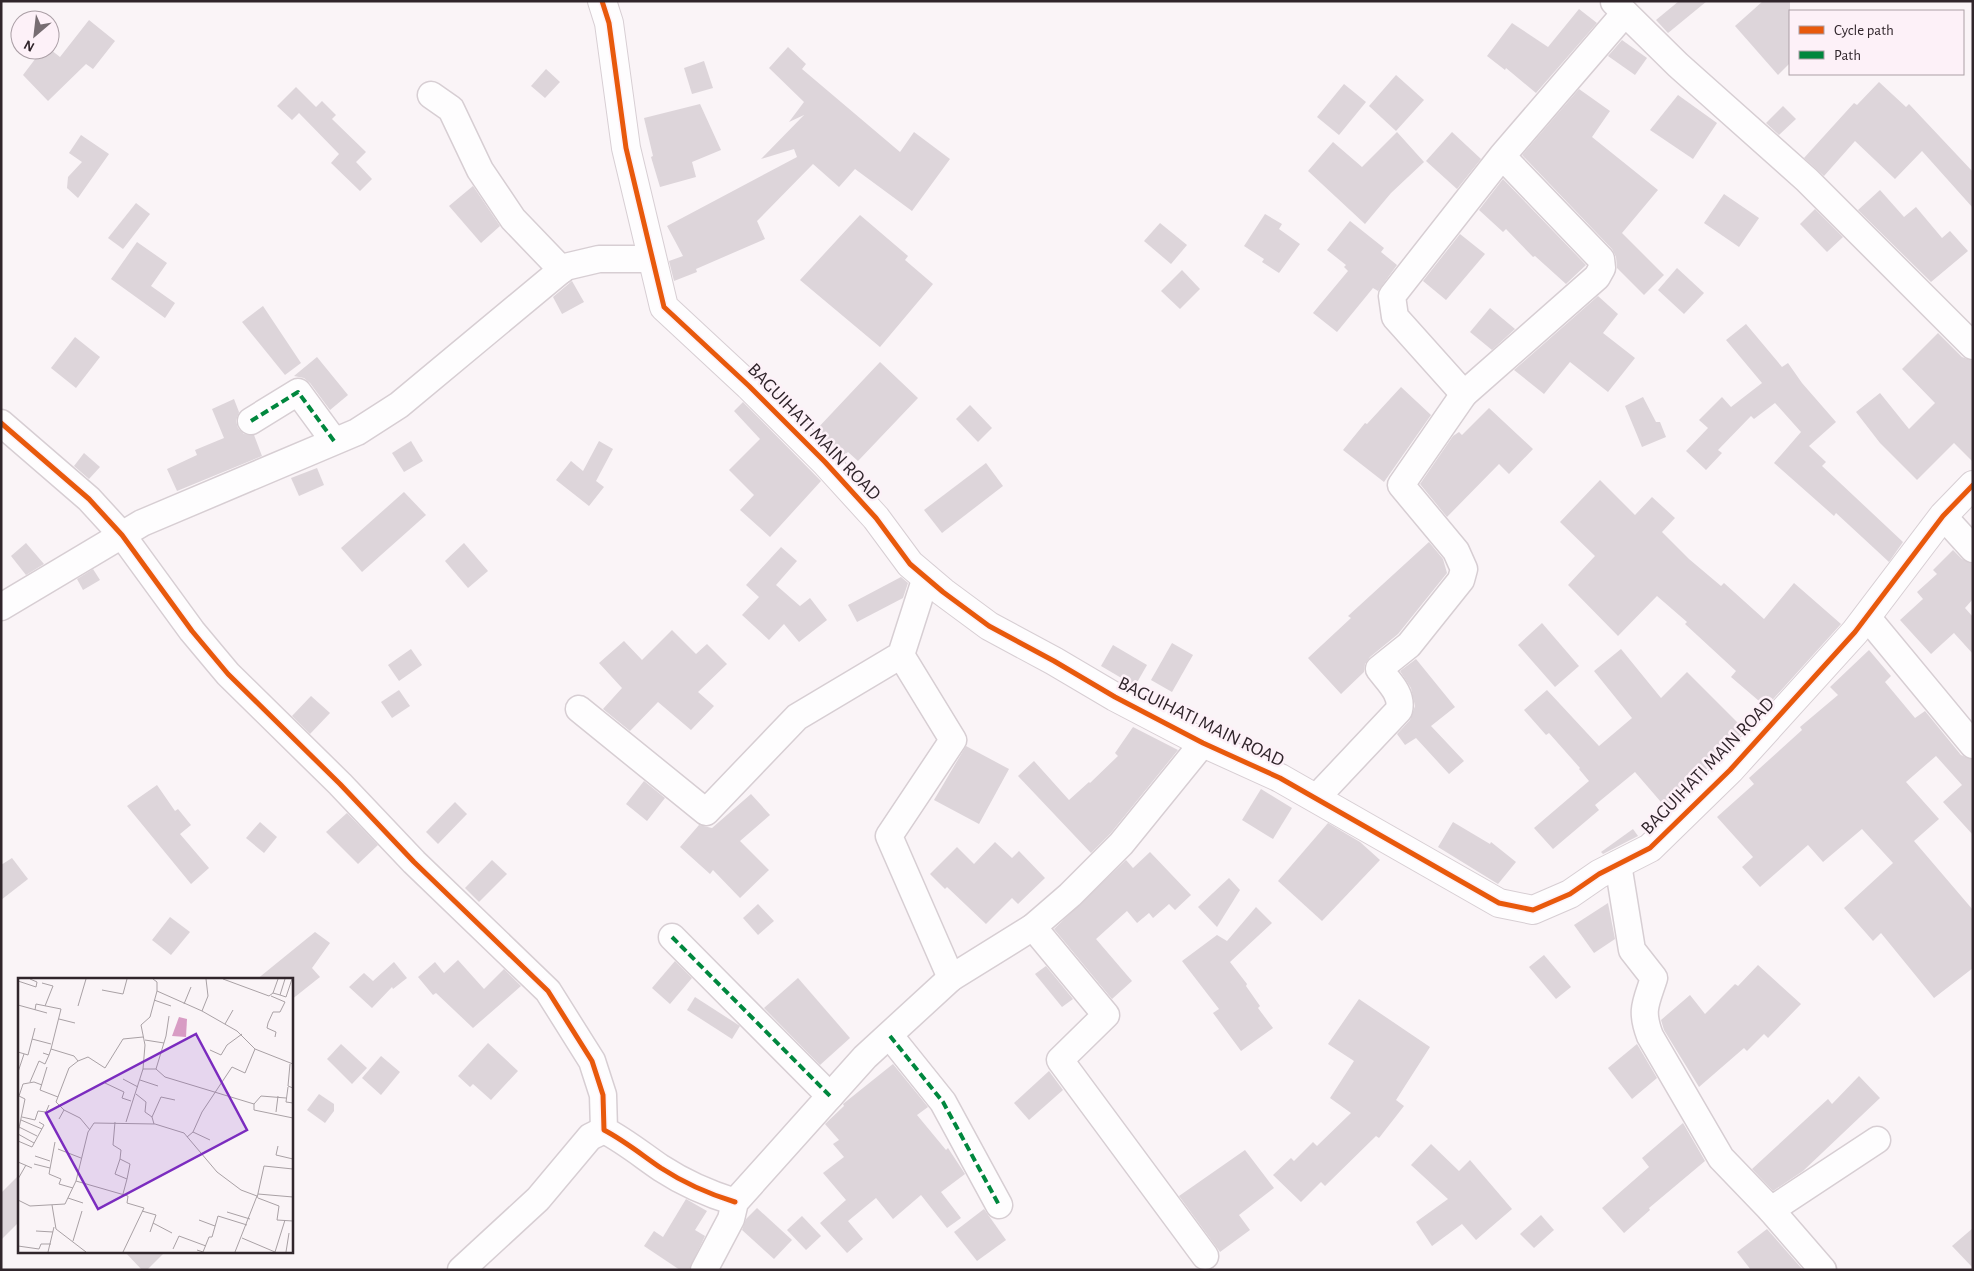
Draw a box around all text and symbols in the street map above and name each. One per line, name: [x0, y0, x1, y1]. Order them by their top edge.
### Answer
north arrow: [10, 10, 60, 60]
legend: [1789, 10, 1964, 75]
text: Cycle path: [1834, 23, 1894, 38]
text: N: [22, 37, 37, 54]
text: Path: [1834, 48, 1861, 63]
street label: BAGUIHATI MAIN ROAD: [744, 360, 884, 504]
street label: BAGUIHATI MAIN ROAD: [1115, 673, 1287, 771]
street label: BAGUIHATI MAIN ROAD: [1638, 694, 1778, 838]
inset map: [18, 978, 292, 1254]

